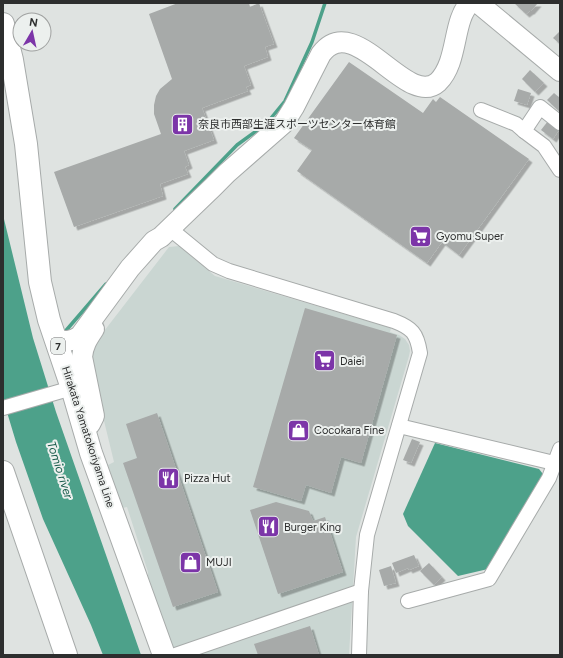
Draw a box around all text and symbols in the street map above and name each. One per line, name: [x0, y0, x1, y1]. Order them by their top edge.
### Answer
north arrow: [12, 12, 52, 52]
text: N: [28, 16, 39, 30]
building icon: 奈良市西部生涯スポーツセンター体育館: [170, 111, 196, 137]
place label: 奈良市西部生涯スポーツセンター体育館: [198, 118, 396, 131]
supermarket icon: Gyomu Super: [407, 223, 433, 249]
place label: Gyomu Super: [436, 230, 504, 243]
road number: 7: [51, 338, 65, 354]
supermarket icon: Daiei: [311, 348, 337, 374]
place label: Daiei: [340, 355, 364, 368]
street label: Hirakata Yamatokoriyama Line: [59, 365, 117, 509]
shop icon: Cocokara Fine: [286, 417, 312, 443]
place label: Cocokara Fine: [314, 424, 384, 437]
water label: Tomio river: [44, 440, 76, 501]
restaurant icon: Pizza Hut: [155, 465, 181, 491]
place label: Pizza Hut: [184, 472, 231, 485]
restaurant icon: Burger King: [256, 514, 282, 540]
place label: Burger King: [284, 521, 341, 534]
shop icon: MUJI: [177, 549, 203, 575]
place label: MUJI: [206, 556, 232, 569]

